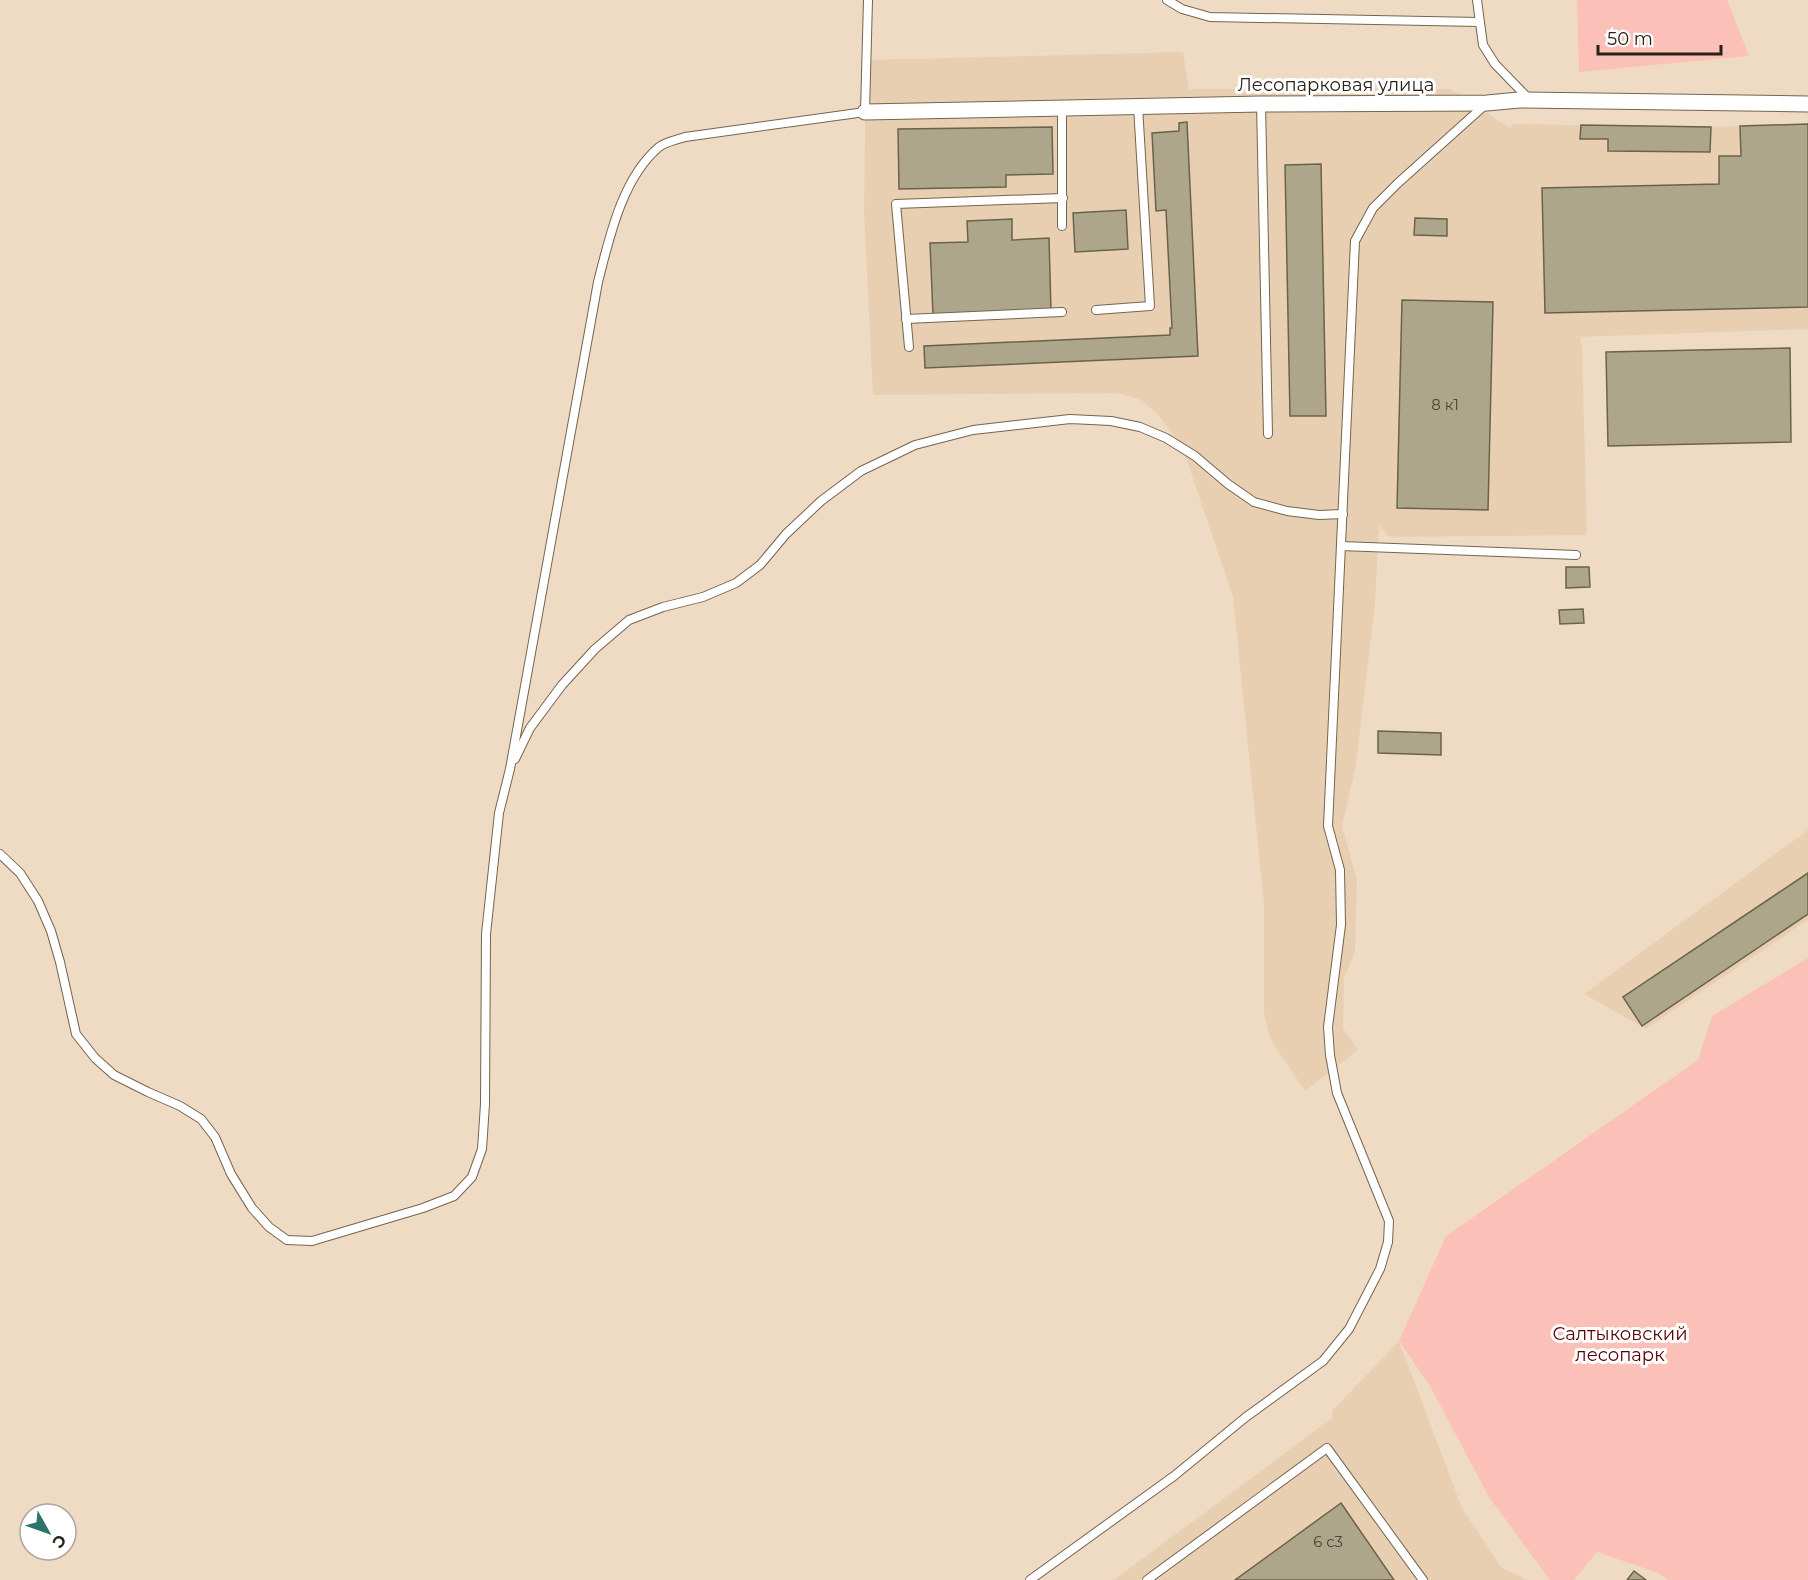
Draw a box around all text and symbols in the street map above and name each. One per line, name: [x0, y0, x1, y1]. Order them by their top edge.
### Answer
scale bar: [1598, 18, 1721, 56]
text: 50 m: [1607, 28, 1653, 50]
street label: Лесопарковая улица: [1238, 74, 1434, 96]
house number: 8 к1: [1431, 395, 1459, 414]
park label: Салтыковский лесопарк: [1552, 1323, 1688, 1366]
north arrow: [18, 1502, 78, 1562]
text: С: [48, 1531, 70, 1552]
house number: 6 с3: [1313, 1532, 1343, 1551]

